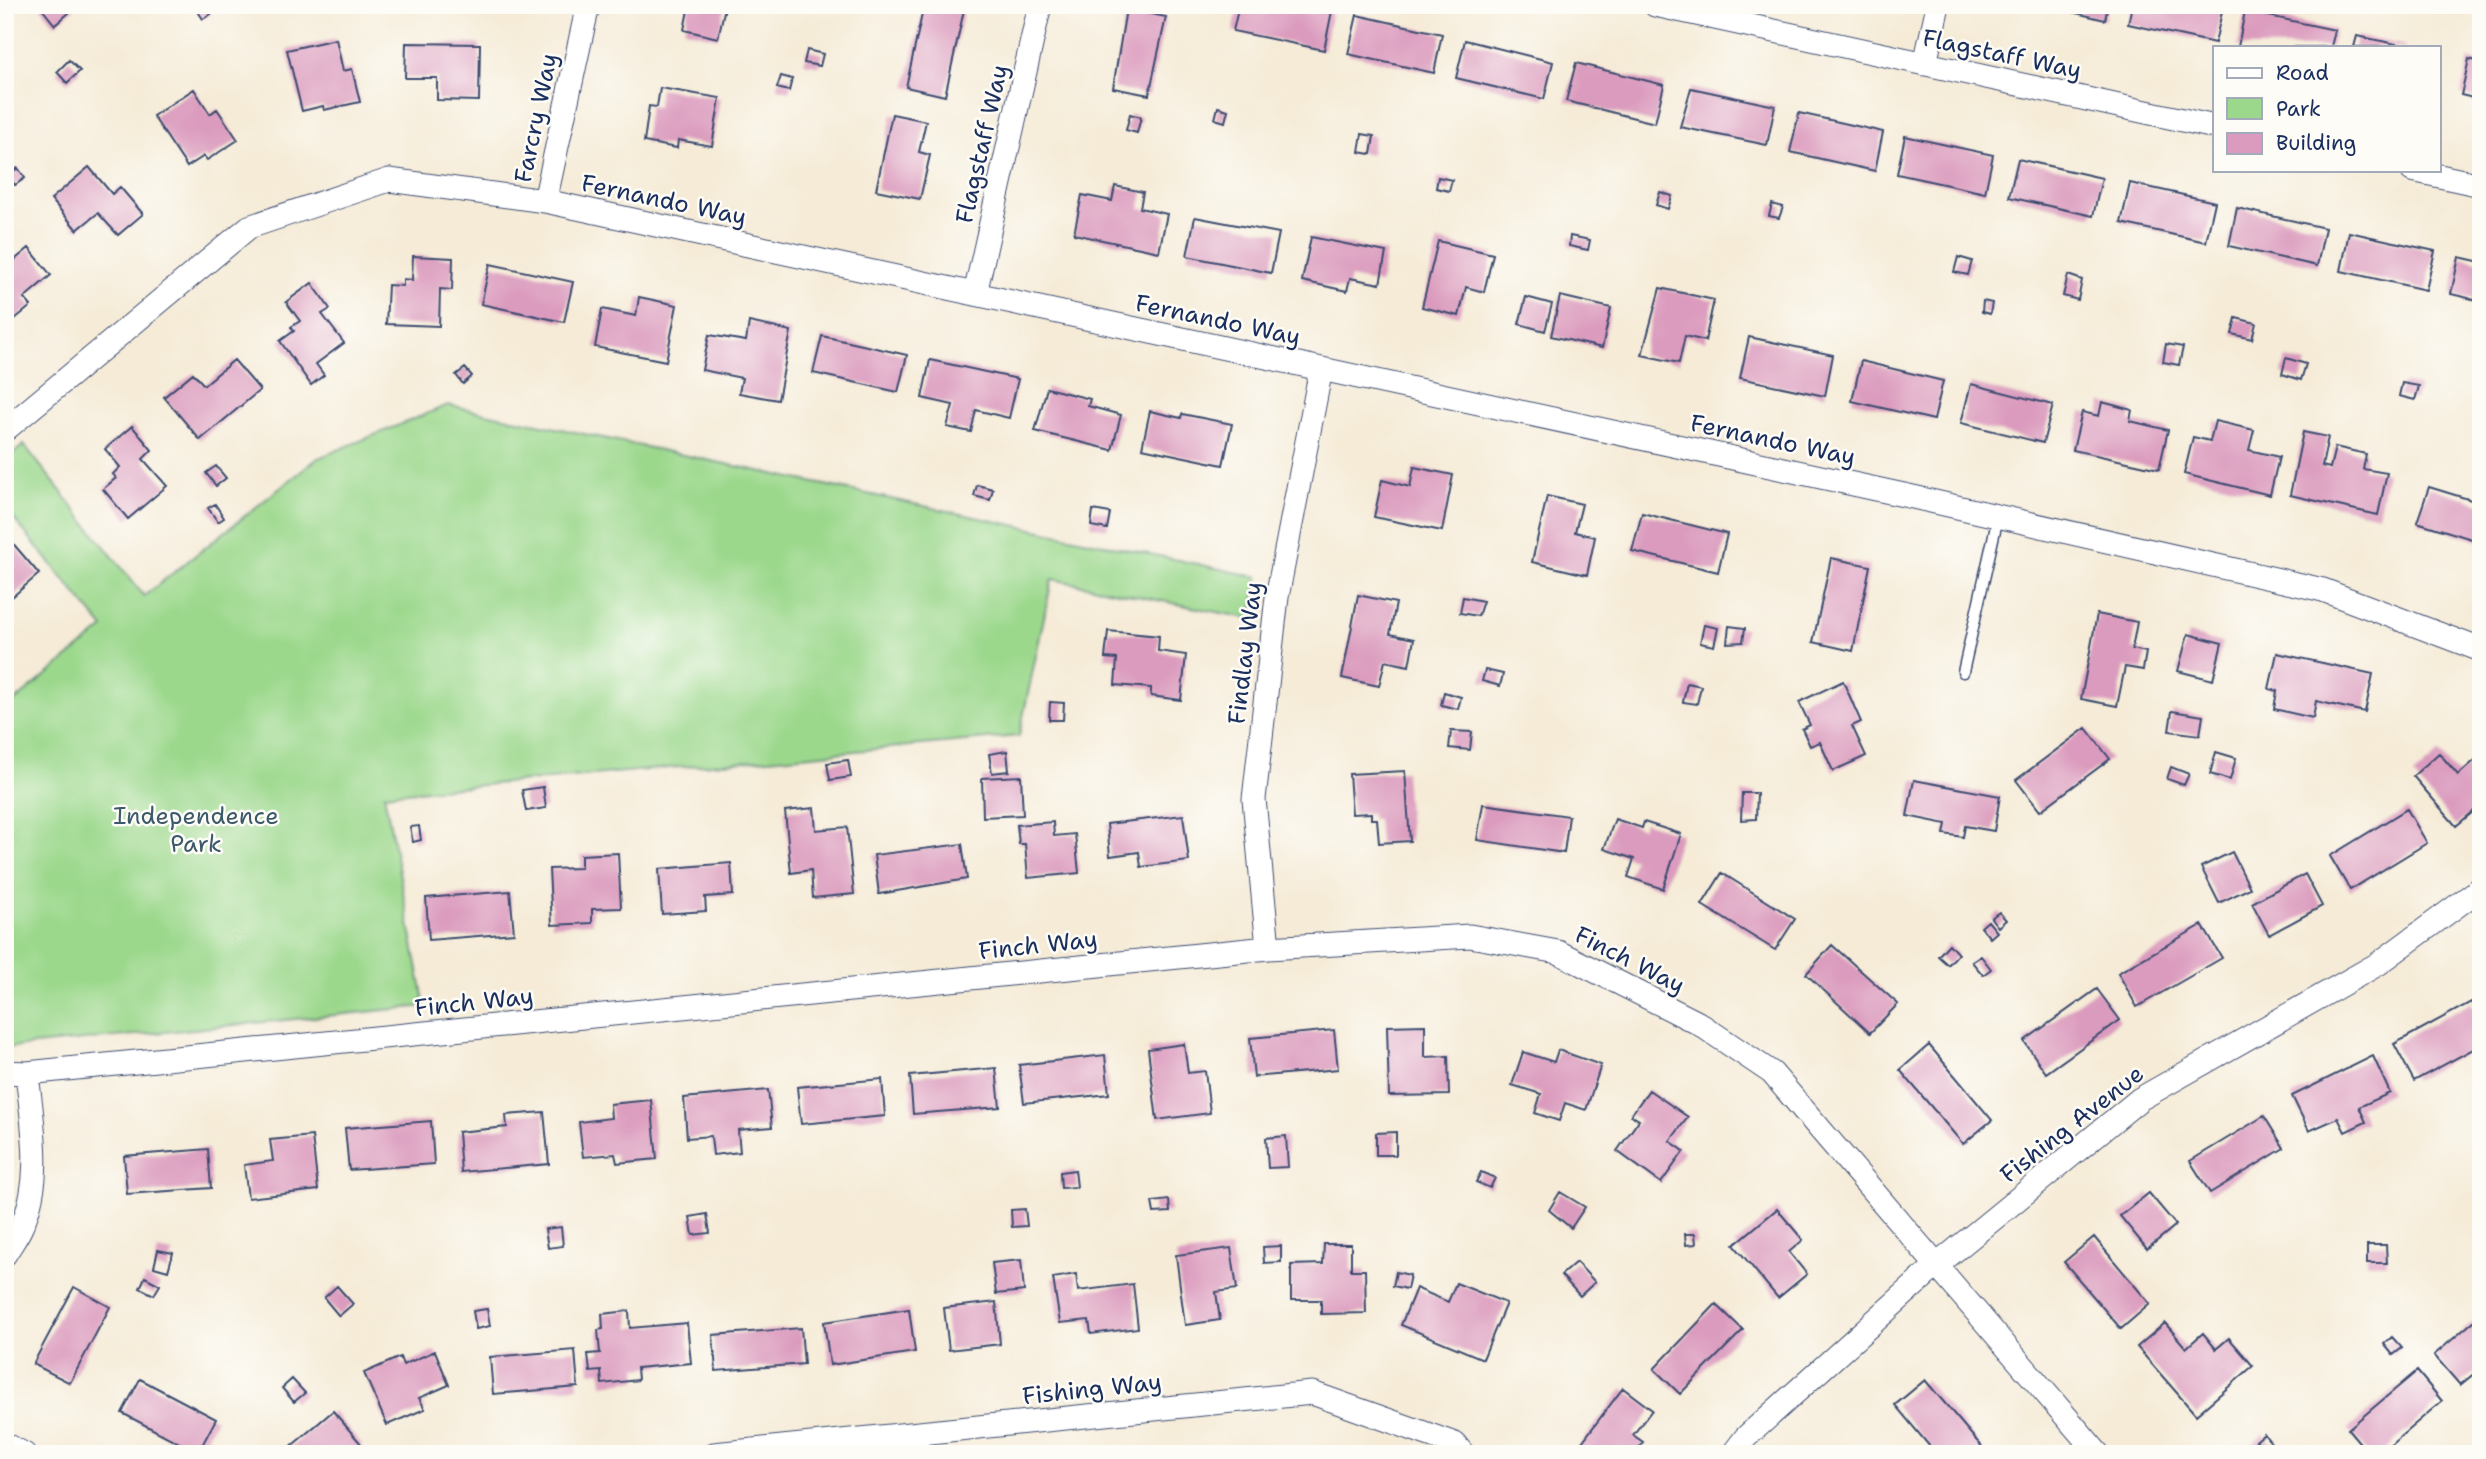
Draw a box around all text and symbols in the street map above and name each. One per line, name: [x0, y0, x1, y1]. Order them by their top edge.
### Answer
street label: Flagstaff Way: [1919, 22, 2085, 86]
legend: [2213, 46, 2440, 172]
street label: Farcry Way: [507, 50, 565, 186]
text: Road: [2276, 59, 2329, 87]
street label: Flagstaff Way: [948, 62, 1016, 226]
text: Park: [2276, 95, 2321, 123]
text: Building: [2276, 129, 2356, 157]
street label: Fernando Way: [578, 167, 750, 233]
street label: Fernando Way: [1132, 287, 1304, 353]
street label: Fernando Way: [1687, 407, 1859, 473]
street label: Findlay Way: [1220, 580, 1270, 726]
park label: Independence Park: [113, 800, 279, 860]
street label: Finch Way: [1569, 919, 1691, 1001]
street label: Finch Way: [977, 923, 1099, 967]
street label: Finch Way: [413, 980, 535, 1024]
street label: Fishing Avenue: [1994, 1058, 2150, 1190]
street label: Fishing Way: [1021, 1366, 1163, 1412]

